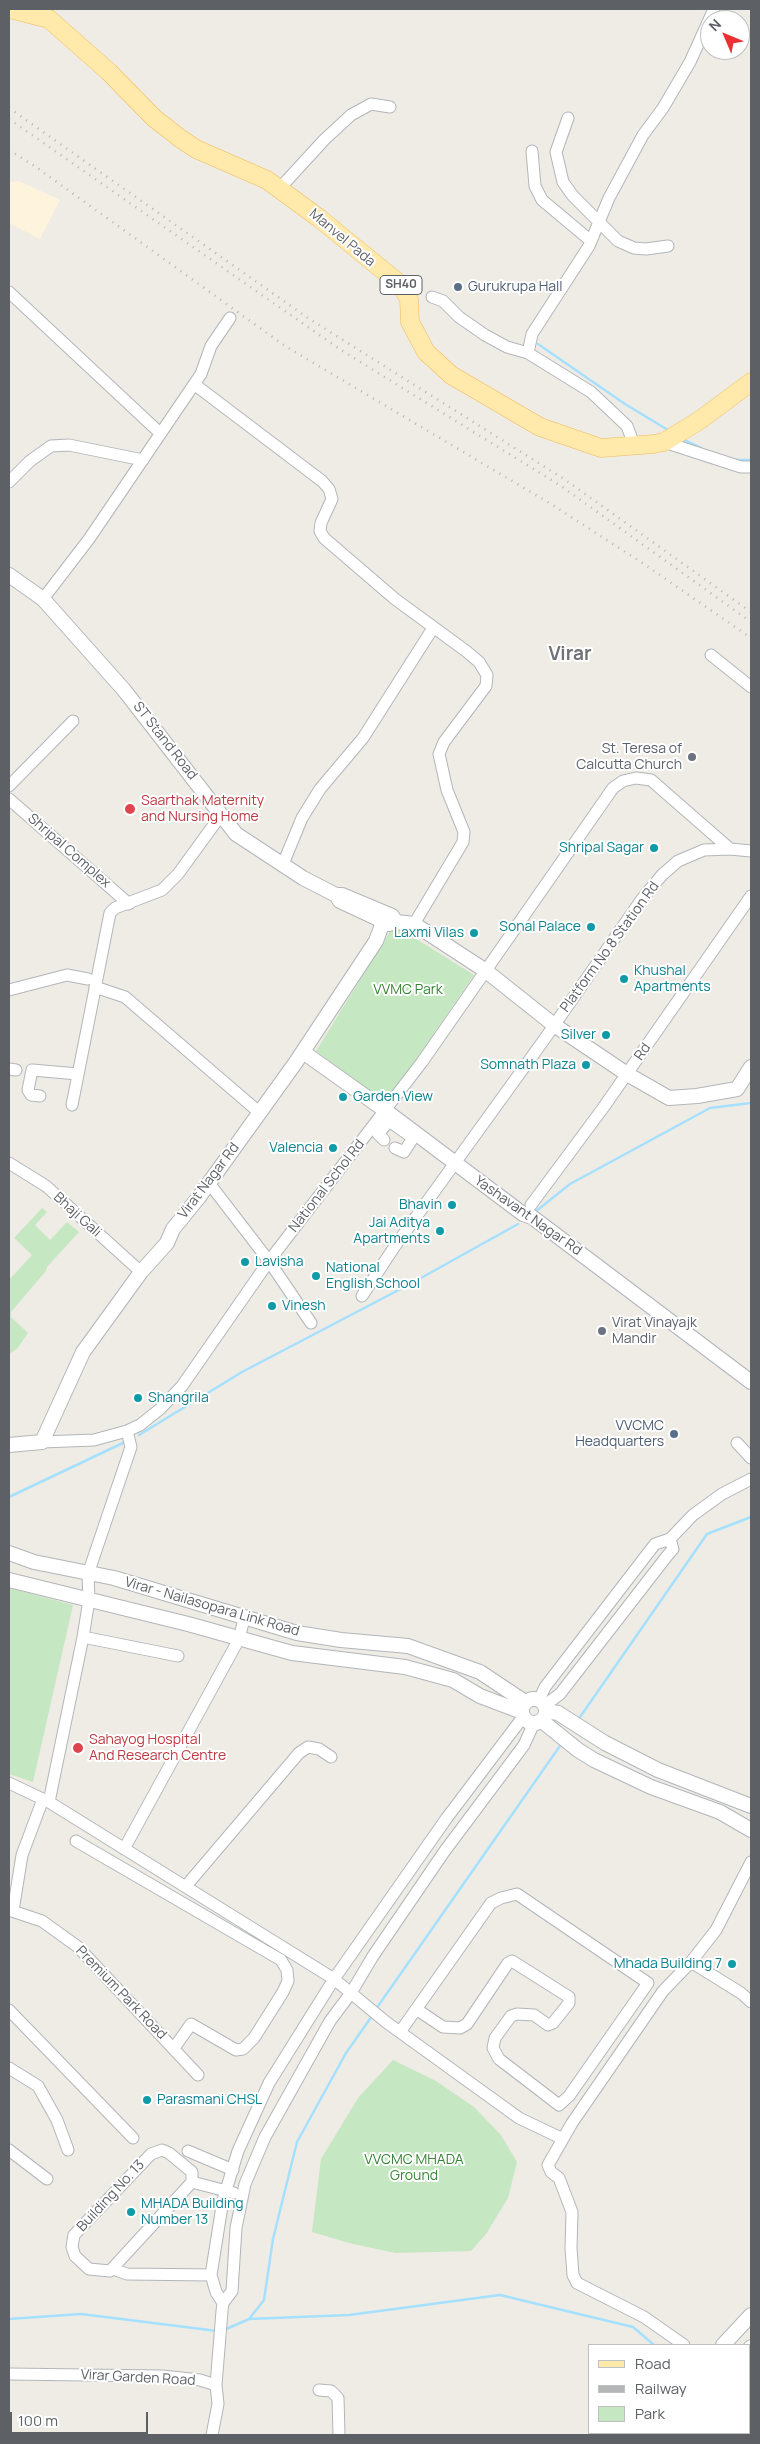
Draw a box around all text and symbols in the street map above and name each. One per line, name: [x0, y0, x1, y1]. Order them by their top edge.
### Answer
north arrow: [700, 10, 750, 60]
text: N: [704, 14, 725, 35]
street label: Manvel Pada: [306, 206, 378, 270]
road number: SH40: [380, 276, 422, 294]
place label: Gurukrupa Hall: [468, 279, 563, 295]
marker: Gurukrupa Hall: [452, 281, 464, 293]
district label: Virar: [549, 644, 591, 666]
street label: ST Stand Road: [129, 699, 201, 783]
place label: St. Teresa of Calcutta Church: [576, 741, 682, 774]
marker: St. Teresa of Calcutta Church: [686, 751, 698, 763]
place label: Saarthak Maternity and Nursing Home: [141, 793, 264, 826]
marker: Saarthak Maternity and Nursing Home: [123, 802, 137, 816]
street label: Shripal Complex: [24, 810, 114, 892]
place label: Shripal Sagar: [559, 840, 644, 856]
marker: Shripal Sagar: [648, 842, 660, 854]
street label: Platform No.8 Station Rd: [557, 878, 663, 1016]
place label: Sonal Palace: [499, 919, 581, 935]
marker: Sonal Palace: [585, 921, 597, 933]
place label: Laxmi Vilas: [394, 925, 464, 941]
marker: Laxmi Vilas: [468, 927, 480, 939]
place label: Khushal Apartments: [634, 963, 711, 996]
marker: Khushal Apartments: [618, 973, 630, 985]
park label: VVMC Park: [373, 982, 443, 998]
place label: Silver: [561, 1027, 596, 1043]
marker: Silver: [600, 1029, 612, 1041]
street label: Rd: [631, 1040, 655, 1064]
place label: Somnath Plaza: [480, 1057, 576, 1073]
marker: Somnath Plaza: [580, 1059, 592, 1071]
place label: Garden View: [353, 1089, 433, 1105]
marker: Garden View: [337, 1091, 349, 1103]
street label: National Schol Rd: [286, 1136, 368, 1236]
street label: Virat Nagar Rd: [175, 1140, 243, 1222]
place label: Valencia: [269, 1140, 323, 1156]
marker: Valencia: [327, 1142, 339, 1154]
street label: Yashavant Nagar Rd: [471, 1173, 585, 1259]
street label: Bhaji Gali: [50, 1189, 104, 1241]
place label: Bhavin: [399, 1197, 442, 1213]
marker: Bhavin: [446, 1199, 458, 1211]
place label: Jai Aditya Apartments: [353, 1215, 430, 1248]
marker: Jai Aditya Apartments: [434, 1225, 446, 1237]
place label: Lavisha: [255, 1254, 303, 1270]
marker: Lavisha: [239, 1256, 251, 1268]
place label: National English School: [326, 1260, 420, 1292]
marker: National English School: [310, 1270, 322, 1282]
place label: Vinesh: [282, 1298, 326, 1314]
marker: Vinesh: [266, 1300, 278, 1312]
place label: Virat Vinayajk Mandir: [612, 1315, 697, 1348]
marker: Virat Vinayajk Mandir: [596, 1325, 608, 1337]
place label: Shangrila: [148, 1390, 209, 1406]
marker: Shangrila: [132, 1392, 144, 1404]
place label: VVCMC Headquarters: [575, 1418, 664, 1450]
marker: VVCMC Headquarters: [668, 1428, 680, 1440]
street label: Virar - Nailasopara Link Road: [123, 1574, 301, 1640]
place label: Sahayog Hospital And Research Centre: [89, 1732, 226, 1764]
marker: Sahayog Hospital And Research Centre: [71, 1741, 85, 1755]
street label: Premium Park Road: [72, 1943, 170, 2043]
place label: Mhada Building 7: [614, 1956, 722, 1972]
marker: Mhada Building 7: [726, 1958, 738, 1970]
place label: Parasmani CHSL: [157, 2092, 262, 2108]
marker: Parasmani CHSL: [141, 2094, 153, 2106]
park label: VVCMC MHADA Ground: [364, 2152, 464, 2184]
street label: Building No. 13: [74, 2157, 148, 2235]
place label: MHADA Building Number 13: [141, 2196, 244, 2228]
marker: MHADA Building Number 13: [125, 2206, 137, 2218]
legend: [588, 2344, 750, 2434]
text: Road: [635, 2353, 671, 2374]
street label: Virar Garden Road: [80, 2367, 196, 2389]
text: Railway: [635, 2378, 687, 2399]
scale bar: [12, 2402, 150, 2434]
text: Park: [635, 2403, 665, 2424]
text: 100 m: [18, 2410, 58, 2431]

